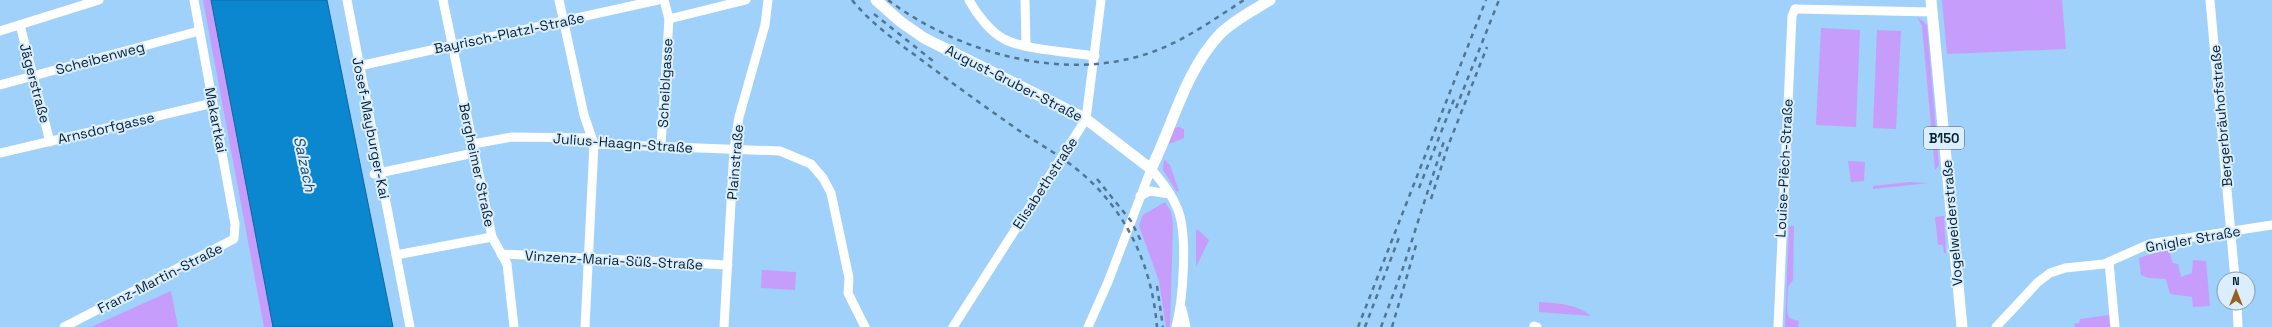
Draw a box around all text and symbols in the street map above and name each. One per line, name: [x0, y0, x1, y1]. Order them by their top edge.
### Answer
street label: Bayrisch-Platzl-Straße: [432, 8, 586, 58]
street label: Scheibenweg: [54, 37, 146, 79]
street label: Scheiblgasse: [654, 38, 676, 128]
street label: Jägerstraße: [16, 41, 54, 125]
street label: August-Gruber-Straße: [942, 41, 1086, 125]
street label: Bergerbräuhofstraße: [2206, 44, 2236, 188]
street label: Josef-Mayburger-Kai: [348, 56, 394, 200]
street label: Makartkai: [201, 86, 231, 154]
street label: Louise-Piëch-Straße: [1771, 98, 1797, 238]
street label: Bergheimer Straße: [455, 101, 499, 229]
street label: Arnsdorfgasse: [56, 108, 156, 148]
street label: Plainstraße: [723, 123, 747, 201]
road number: B150: [1924, 127, 1964, 149]
street label: Julius-Haagn-Straße: [553, 129, 693, 157]
street label: Elisabethstraße: [1009, 134, 1081, 232]
water label: Salzach: [290, 135, 320, 194]
street label: Vogelweiderstraße: [1938, 159, 1966, 287]
street label: Gnigler Straße: [2144, 222, 2242, 256]
street label: Franz-Martin-Straße: [94, 239, 226, 317]
street label: Vinzenz-Maria-Süß-Straße: [524, 246, 704, 274]
north arrow: [2216, 271, 2256, 311]
text: N: [2232, 274, 2240, 288]

